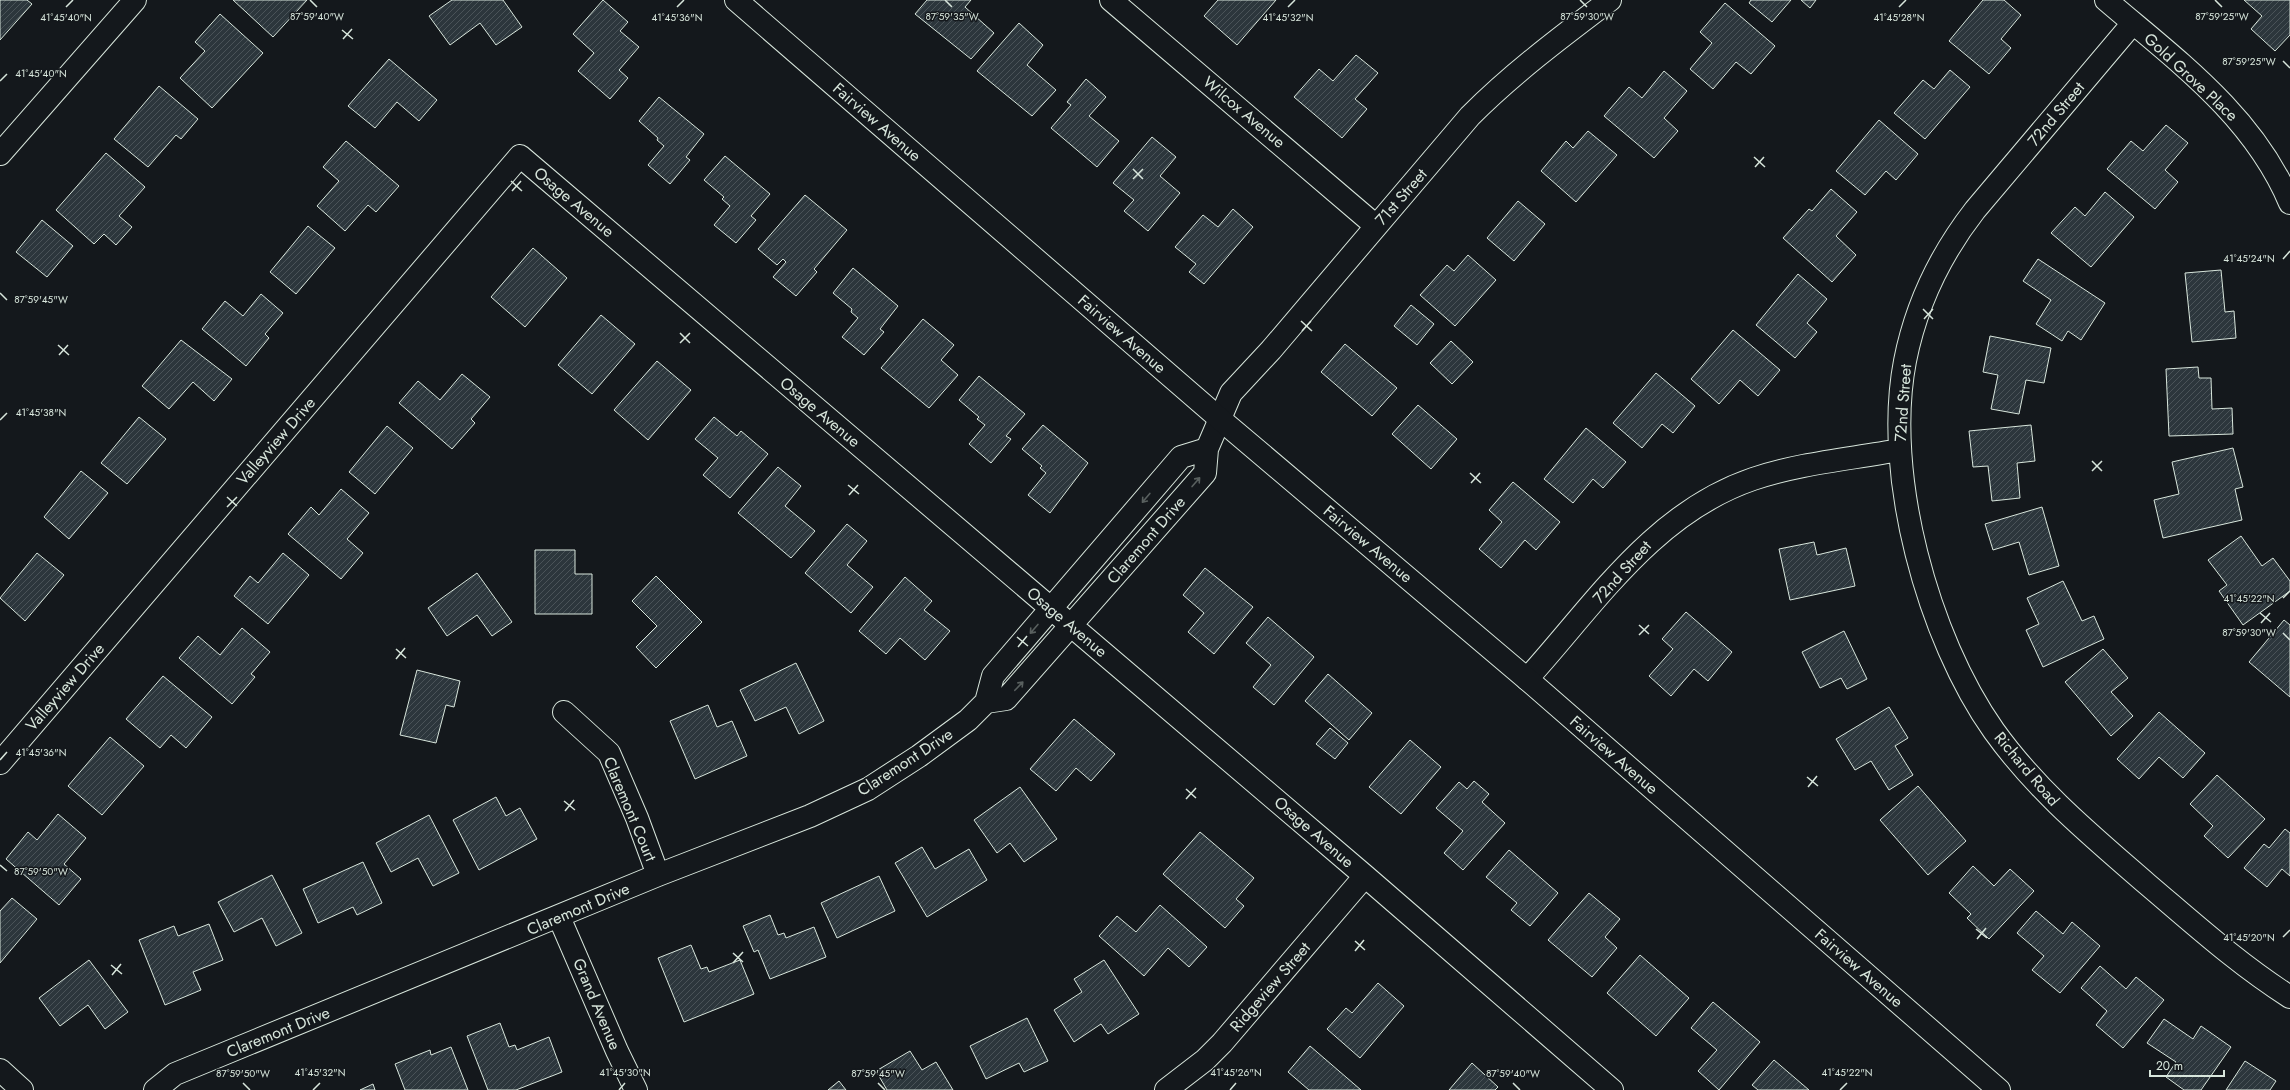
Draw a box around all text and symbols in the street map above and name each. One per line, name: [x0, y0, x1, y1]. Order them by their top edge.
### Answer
text: 87°59'40"W: [290, 9, 344, 24]
text: 87°59'35"W: [925, 9, 979, 24]
text: 87°59'30"W: [1560, 9, 1614, 24]
text: 87°59'25"W: [2195, 9, 2249, 24]
text: 41°45'40"N: [40, 10, 92, 25]
text: 41°45'36"N: [651, 10, 703, 25]
text: 41°45'32"N: [1263, 10, 1313, 25]
text: 41°45'28"N: [1874, 10, 1924, 25]
street label: Gold Grove Place: [2139, 27, 2243, 127]
text: 87°59'25"W: [2222, 54, 2276, 69]
text: 41°45'40"N: [15, 66, 67, 81]
street label: Wilcox Avenue: [1198, 71, 1290, 153]
street label: Fairview Avenue: [828, 77, 926, 167]
street label: 72nd Street: [2022, 77, 2090, 151]
street label: Osage Avenue: [529, 161, 619, 243]
street label: 71st Street: [1370, 163, 1432, 231]
text: 41°45'24"N: [2223, 251, 2275, 266]
street label: Fairview Avenue: [1073, 289, 1171, 379]
text: 87°59'45"W: [14, 292, 68, 307]
street label: 72nd Street: [1889, 363, 1917, 443]
street label: Osage Avenue: [775, 371, 865, 453]
street label: Valleyview Drive: [231, 392, 321, 490]
text: 41°45'38"N: [16, 405, 66, 420]
one-way arrow: [1192, 477, 1201, 487]
street label: Claremont Drive: [1101, 491, 1191, 589]
one-way arrow: [1141, 493, 1150, 503]
street label: Fairview Avenue: [1318, 500, 1418, 588]
street label: 72nd Street: [1587, 535, 1657, 609]
street label: Osage Avenue: [1022, 581, 1112, 663]
text: 41°45'22"N: [2223, 591, 2275, 606]
one-way arrow: [1029, 624, 1039, 634]
text: 87°59'30"W: [2222, 625, 2276, 640]
street label: Valleyview Drive: [20, 638, 110, 736]
one-way arrow: [1014, 681, 1024, 691]
street label: Fairview Avenue: [1565, 710, 1663, 800]
street label: Claremont Drive: [853, 722, 957, 802]
street label: Richard Road: [1989, 727, 2065, 811]
text: 41°45'36"N: [15, 745, 67, 760]
street label: Claremont Court: [598, 753, 662, 865]
street label: Osage Avenue: [1269, 791, 1359, 873]
text: 87°59'50"W: [14, 864, 68, 879]
street label: Claremont Drive: [523, 877, 633, 941]
street label: Fairview Avenue: [1810, 923, 1908, 1013]
text: 41°45'20"N: [2223, 930, 2275, 945]
street label: Ridgeview Street: [1224, 937, 1316, 1037]
street label: Grand Avenue: [567, 955, 627, 1053]
street label: Claremont Drive: [223, 1001, 333, 1063]
scale bar: [2150, 1052, 2224, 1078]
text: 20 m: [2156, 1057, 2183, 1075]
text: 41°45'32"N: [295, 1065, 345, 1080]
text: 41°45'30"N: [599, 1065, 651, 1080]
text: 41°45'26"N: [1210, 1065, 1262, 1080]
text: 41°45'22"N: [1821, 1065, 1873, 1080]
text: 87°59'50"W: [216, 1066, 270, 1081]
text: 87°59'45"W: [851, 1066, 905, 1081]
text: 87°59'40"W: [1486, 1066, 1540, 1081]

